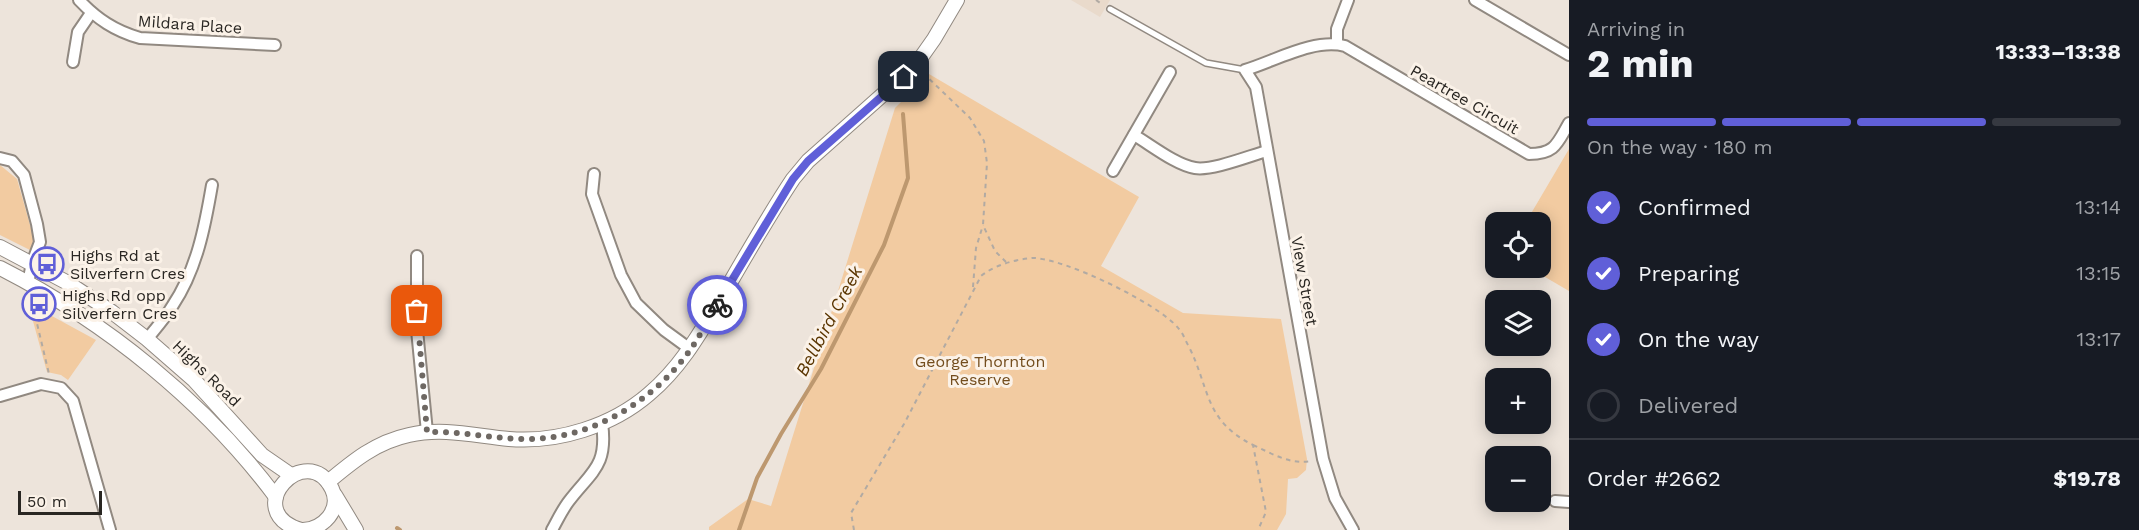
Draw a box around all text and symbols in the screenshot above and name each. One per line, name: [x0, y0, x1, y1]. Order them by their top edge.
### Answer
street label: Mildara Place: [137, 11, 243, 38]
text: Arriving in: [1587, 17, 1685, 41]
text: 13:33–13:38: [1995, 39, 2121, 64]
text: 2 min: [1587, 41, 1694, 86]
pin: [878, 51, 929, 102]
icon: home: [887, 60, 920, 93]
street label: Peartree Circuit: [1407, 61, 1523, 138]
text: On the way · 180 m: [1587, 135, 1773, 159]
icon: check: [1587, 191, 1620, 224]
text: Confirmed: [1638, 195, 1751, 220]
text: 13:14: [2076, 195, 2121, 219]
map controls: [1485, 212, 1551, 512]
button: locate: [1485, 212, 1551, 278]
street label: View Street: [1287, 235, 1322, 327]
bus stop icon: Highs Rd at Silverfern Cres: [29, 246, 65, 282]
place label: Highs Rd at Silverfern Cres: [70, 246, 185, 283]
icon: check: [1587, 257, 1620, 290]
water label: Bellbird Creek: [791, 261, 867, 379]
text: Preparing: [1638, 261, 1739, 286]
text: 13:15: [2076, 261, 2121, 285]
courier: [687, 275, 747, 335]
pin: [391, 285, 442, 336]
bus stop icon: Highs Rd opp Silverfern Cres: [21, 286, 57, 322]
place label: Highs Rd opp Silverfern Cres: [62, 286, 177, 323]
icon: bike: [701, 289, 734, 322]
button: layers: [1485, 290, 1551, 356]
icon: bag: [400, 294, 433, 327]
icon: check: [1587, 323, 1620, 356]
text: On the way: [1638, 327, 1759, 352]
text: 13:17: [2077, 327, 2121, 351]
street label: Highs Road: [169, 336, 245, 411]
park label: George Thornton Reserve: [915, 352, 1045, 389]
button: +: [1485, 368, 1551, 434]
text: Delivered: [1638, 393, 1738, 418]
button: −: [1485, 446, 1551, 512]
text: Order #2662: [1587, 466, 1721, 491]
text: $19.78: [2053, 466, 2121, 491]
scale bar: [18, 488, 102, 516]
text: 50 m: [27, 492, 67, 511]

